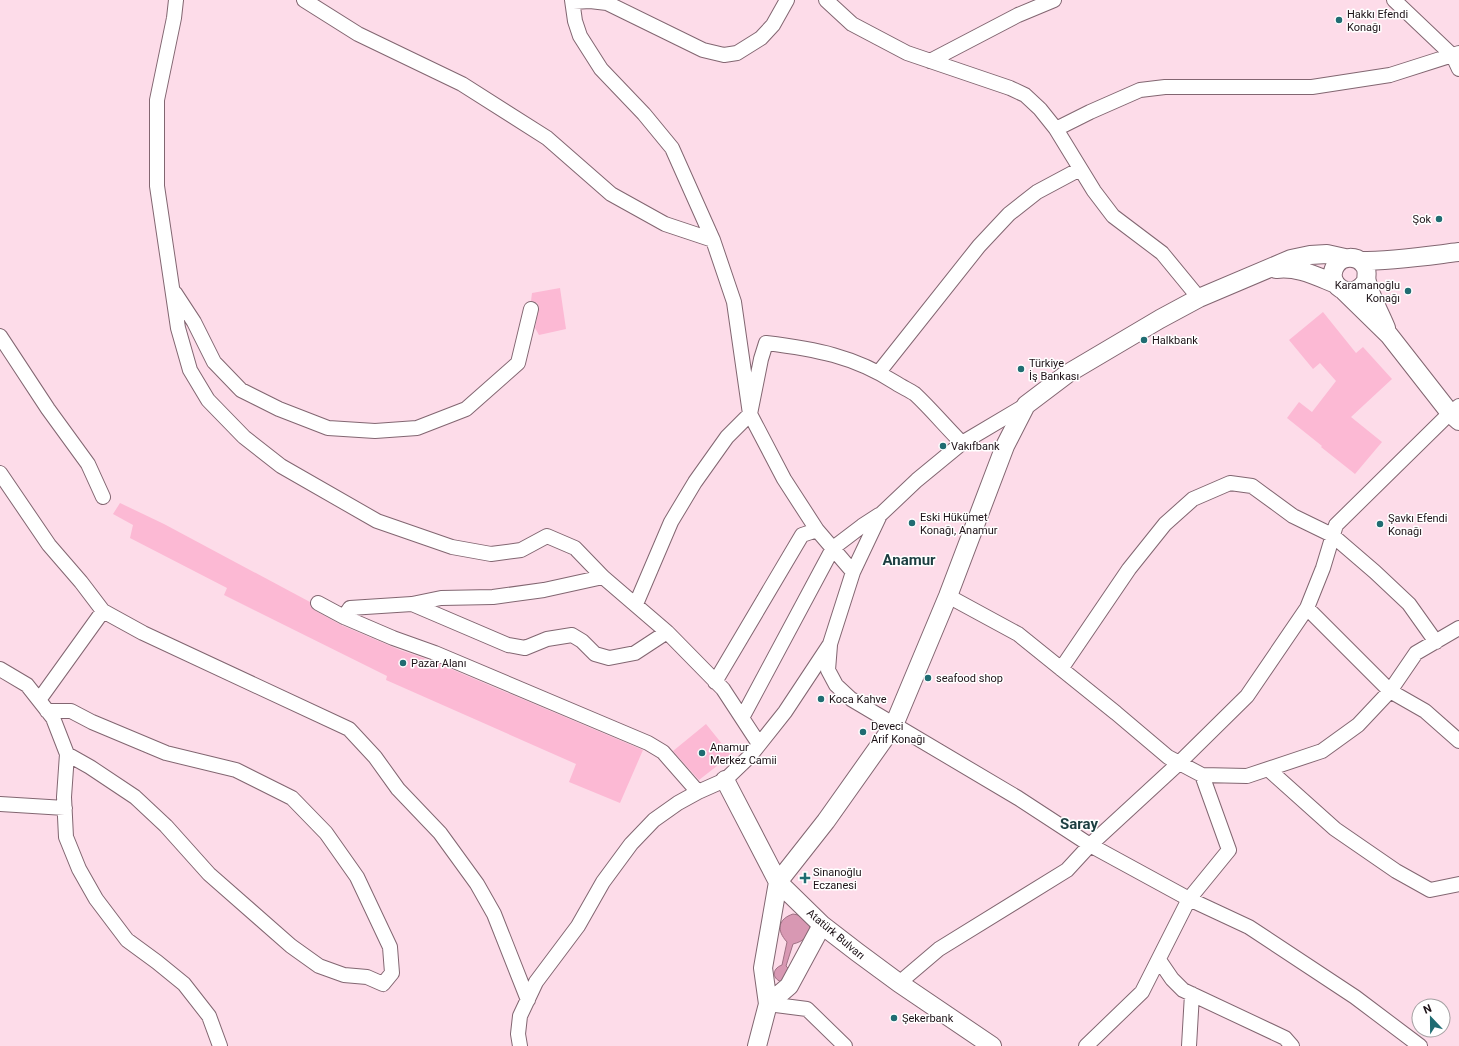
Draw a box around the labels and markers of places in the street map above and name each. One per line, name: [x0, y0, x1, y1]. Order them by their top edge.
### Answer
place label: Hakkı Efendi Konağı: [1347, 8, 1408, 34]
marker: Hakkı Efendi Konağı: [1334, 15, 1344, 25]
place label: Şok: [1413, 213, 1431, 226]
marker: Şok: [1434, 214, 1444, 224]
place label: Karamanoğlu Konağı: [1335, 279, 1400, 305]
marker: Karamanoğlu Konağı: [1403, 286, 1413, 296]
place label: Halkbank: [1152, 334, 1198, 347]
marker: Halkbank: [1139, 335, 1149, 345]
place label: Türkiye İş Bankası: [1029, 357, 1079, 383]
marker: Türkiye İş Bankası: [1016, 364, 1026, 374]
place label: Vakıfbank: [951, 440, 1000, 453]
marker: Vakıfbank: [938, 441, 948, 451]
place label: Eski Hükümet Konağı, Anamur: [920, 511, 998, 537]
place label: Şavkı Efendi Konağı: [1388, 512, 1447, 538]
marker: Eski Hükümet Konağı, Anamur: [907, 518, 917, 528]
marker: Şavkı Efendi Konağı: [1375, 519, 1385, 529]
place label: Pazar Alanı: [411, 657, 466, 670]
marker: Pazar Alanı: [398, 658, 408, 668]
place label: seafood shop: [936, 672, 1003, 685]
marker: seafood shop: [923, 673, 933, 683]
place label: Koca Kahve: [829, 693, 887, 706]
marker: Koca Kahve: [816, 694, 826, 704]
place label: Deveci Arif Konağı: [871, 720, 925, 746]
marker: Deveci Arif Konağı: [858, 727, 868, 737]
place label: Anamur Merkez Camii: [710, 741, 777, 767]
marker: Anamur Merkez Camii: [697, 748, 707, 758]
place label: Sinanoğlu Eczanesi: [813, 866, 862, 892]
marker: Sinanoğlu Eczanesi: [800, 873, 810, 883]
place label: Şekerbank: [902, 1012, 954, 1025]
marker: Şekerbank: [889, 1013, 899, 1023]

